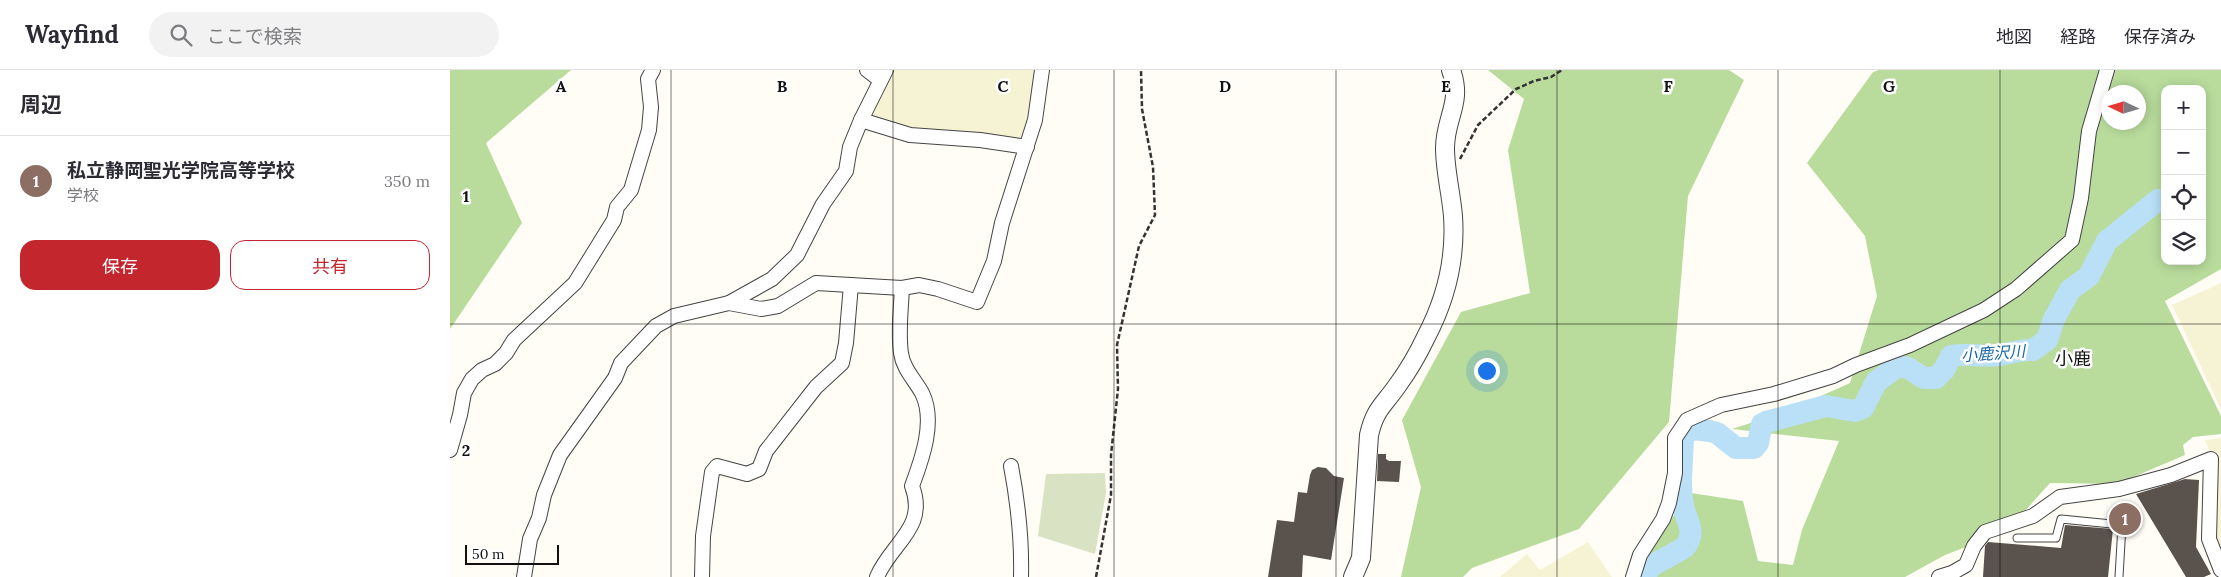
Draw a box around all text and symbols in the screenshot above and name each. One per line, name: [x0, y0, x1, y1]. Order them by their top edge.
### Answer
search box: [149, 12, 499, 57]
text: Wayfind: [25, 19, 119, 50]
icon: search: [167, 21, 195, 49]
text: ここで検索: [207, 24, 302, 48]
text: 地図: [1996, 25, 2032, 48]
text: 経路: [2060, 25, 2096, 48]
text: 保存済み: [2124, 25, 2196, 48]
text: A: [556, 76, 567, 96]
text: B: [777, 76, 788, 96]
text: C: [997, 76, 1009, 96]
text: D: [1219, 76, 1231, 96]
text: E: [1441, 76, 1451, 96]
text: F: [1663, 76, 1673, 96]
text: G: [1883, 76, 1895, 96]
north arrow: [2101, 85, 2146, 130]
map controls: [2161, 85, 2206, 265]
button: +: [2161, 85, 2206, 130]
text: 周辺: [20, 91, 62, 118]
button: −: [2161, 130, 2206, 175]
text: 私立静岡聖光学院高等学校: [67, 158, 295, 182]
text: 1: [33, 171, 39, 191]
text: 350 m: [384, 171, 430, 191]
button: locate: [2161, 175, 2206, 220]
text: 学校: [67, 185, 99, 205]
text: 1: [463, 186, 469, 206]
button: layers: [2161, 220, 2206, 265]
button: 保存: [20, 240, 220, 290]
button: 共有: [230, 240, 430, 290]
water label: 小鹿沢川: [1960, 341, 2028, 365]
district label: 小鹿: [2055, 347, 2091, 370]
your location: [1474, 358, 1500, 384]
text: 2: [462, 440, 470, 460]
pin: 1: [2109, 500, 2141, 538]
scale bar: [465, 542, 559, 565]
text: 50 m: [472, 545, 505, 563]

